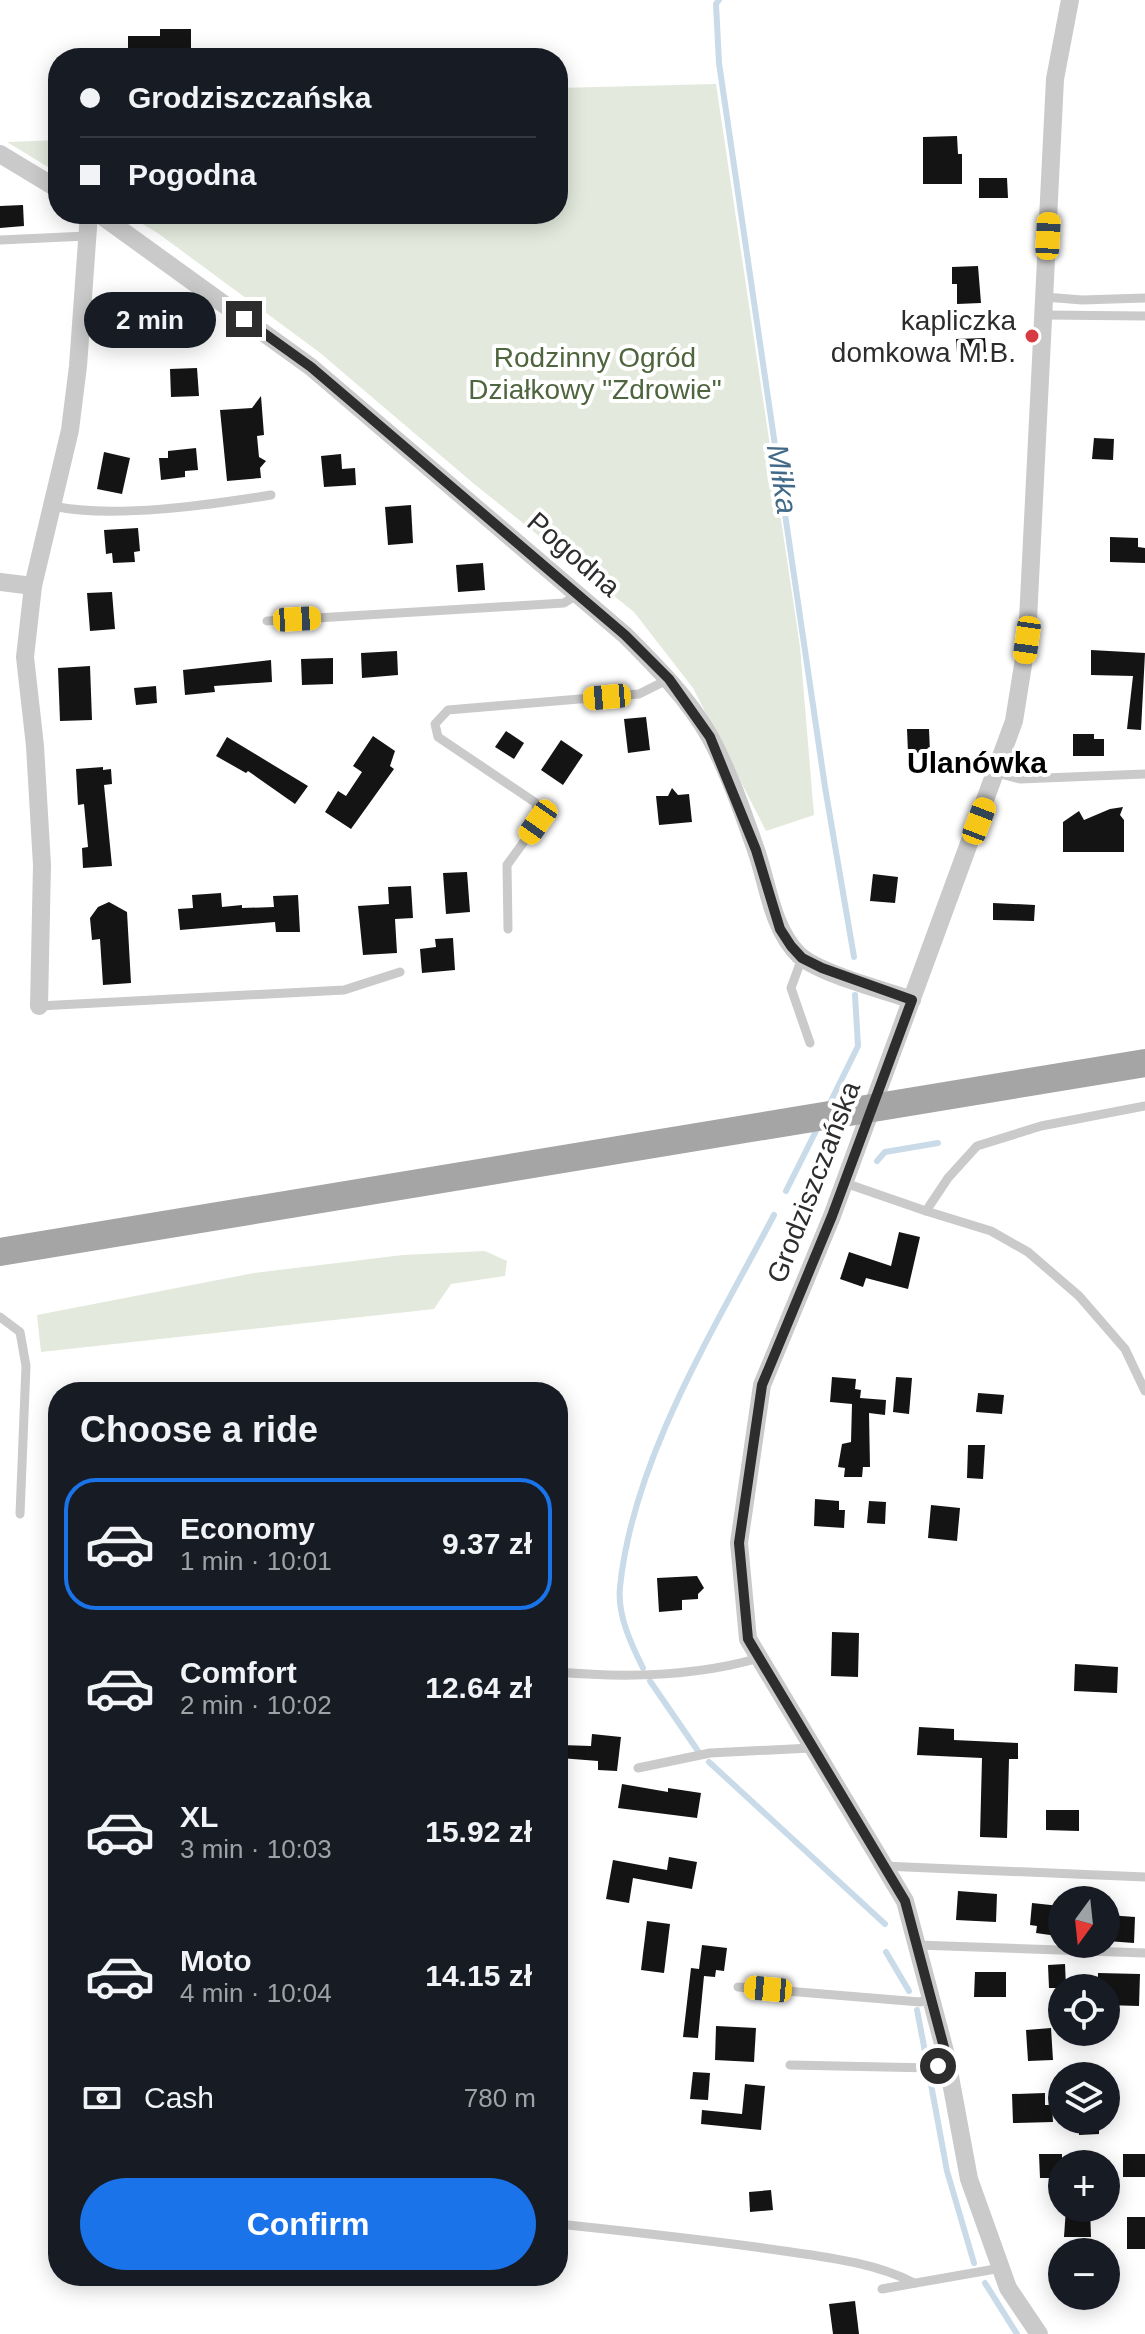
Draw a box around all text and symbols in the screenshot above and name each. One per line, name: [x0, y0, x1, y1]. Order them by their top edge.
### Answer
text: Grodziszczańska: [128, 81, 371, 114]
text: Pogodna: [128, 158, 256, 191]
car: [1035, 211, 1061, 261]
callout: 2 min: [84, 291, 216, 347]
route end: [226, 301, 262, 337]
text: 2 min: [116, 305, 184, 335]
place label: kapliczka domkowa M.B.: [831, 305, 1016, 368]
marker: kapliczka domkowa M.B.: [1023, 327, 1041, 345]
park label: Rodzinny Ogród Działkowy "Zdrowie": [468, 342, 722, 405]
water label: Miłka: [761, 442, 804, 516]
street label: Pogodna: [521, 506, 626, 603]
car: [272, 606, 322, 632]
car: [1012, 615, 1042, 665]
car: [582, 683, 632, 711]
district label: Ulanówka: [907, 746, 1047, 779]
car: [959, 794, 999, 848]
car: [514, 795, 562, 849]
street label: Grodziszczańska: [761, 1077, 866, 1287]
text: Choose a ride: [80, 1409, 318, 1450]
icon: car: [84, 1508, 156, 1580]
text: Economy: [180, 1512, 315, 1545]
text: 9.37 zł: [442, 1527, 532, 1560]
text: 1 min · 10:01: [180, 1546, 332, 1576]
icon: car: [84, 1652, 156, 1724]
text: Comfort: [180, 1656, 297, 1689]
text: 12.64 zł: [425, 1671, 532, 1704]
text: 2 min · 10:02: [180, 1690, 332, 1720]
icon: car: [84, 1796, 156, 1868]
text: XL: [180, 1800, 218, 1833]
text: 15.92 zł: [425, 1815, 532, 1848]
text: 3 min · 10:03: [180, 1834, 332, 1864]
north arrow: [1048, 1886, 1120, 1958]
map controls: [1048, 1886, 1120, 2310]
icon: car: [84, 1940, 156, 2012]
text: Moto: [180, 1944, 252, 1977]
text: 14.15 zł: [425, 1959, 532, 1992]
button: locate: [1048, 1974, 1120, 2046]
car: [743, 1975, 793, 2003]
text: 4 min · 10:04: [180, 1978, 332, 2008]
route start: [920, 2048, 956, 2084]
button: layers: [1048, 2062, 1120, 2134]
icon: cash: [80, 2076, 124, 2120]
text: Cash: [144, 2081, 214, 2114]
text: 780 m: [464, 2083, 536, 2113]
button: +: [1048, 2150, 1120, 2222]
button: Confirm: [80, 2178, 536, 2270]
button: −: [1048, 2238, 1120, 2310]

